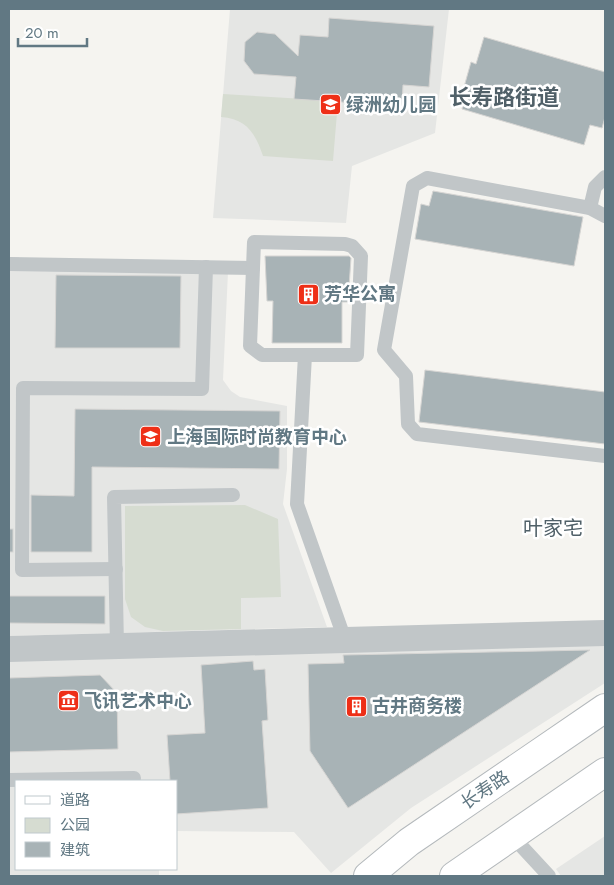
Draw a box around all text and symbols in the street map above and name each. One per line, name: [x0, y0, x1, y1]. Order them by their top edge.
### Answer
scale bar: [18, 15, 86, 47]
text: 20 m: [25, 22, 59, 44]
district label: 长寿路街道: [449, 81, 559, 113]
place label: 绿洲幼儿园: [346, 92, 436, 118]
school or university icon: 绿洲幼儿园: [318, 93, 342, 117]
place label: 芳华公寓: [324, 281, 396, 307]
building icon: 芳华公寓: [296, 282, 320, 306]
place label: 上海国际时尚教育中心: [167, 424, 347, 450]
school or university icon: 上海国际时尚教育中心: [139, 425, 163, 449]
district label: 叶家宅: [523, 514, 583, 543]
place label: 飞讯艺术中心: [84, 688, 192, 714]
museum icon: 飞讯艺术中心: [56, 689, 80, 713]
place label: 古井商务楼: [372, 693, 462, 719]
building icon: 古井商务楼: [344, 694, 368, 718]
street label: 长寿路: [455, 764, 515, 816]
legend: [15, 780, 178, 870]
text: 道路: [60, 789, 90, 811]
text: 公园: [60, 814, 90, 836]
text: 建筑: [60, 839, 90, 861]

